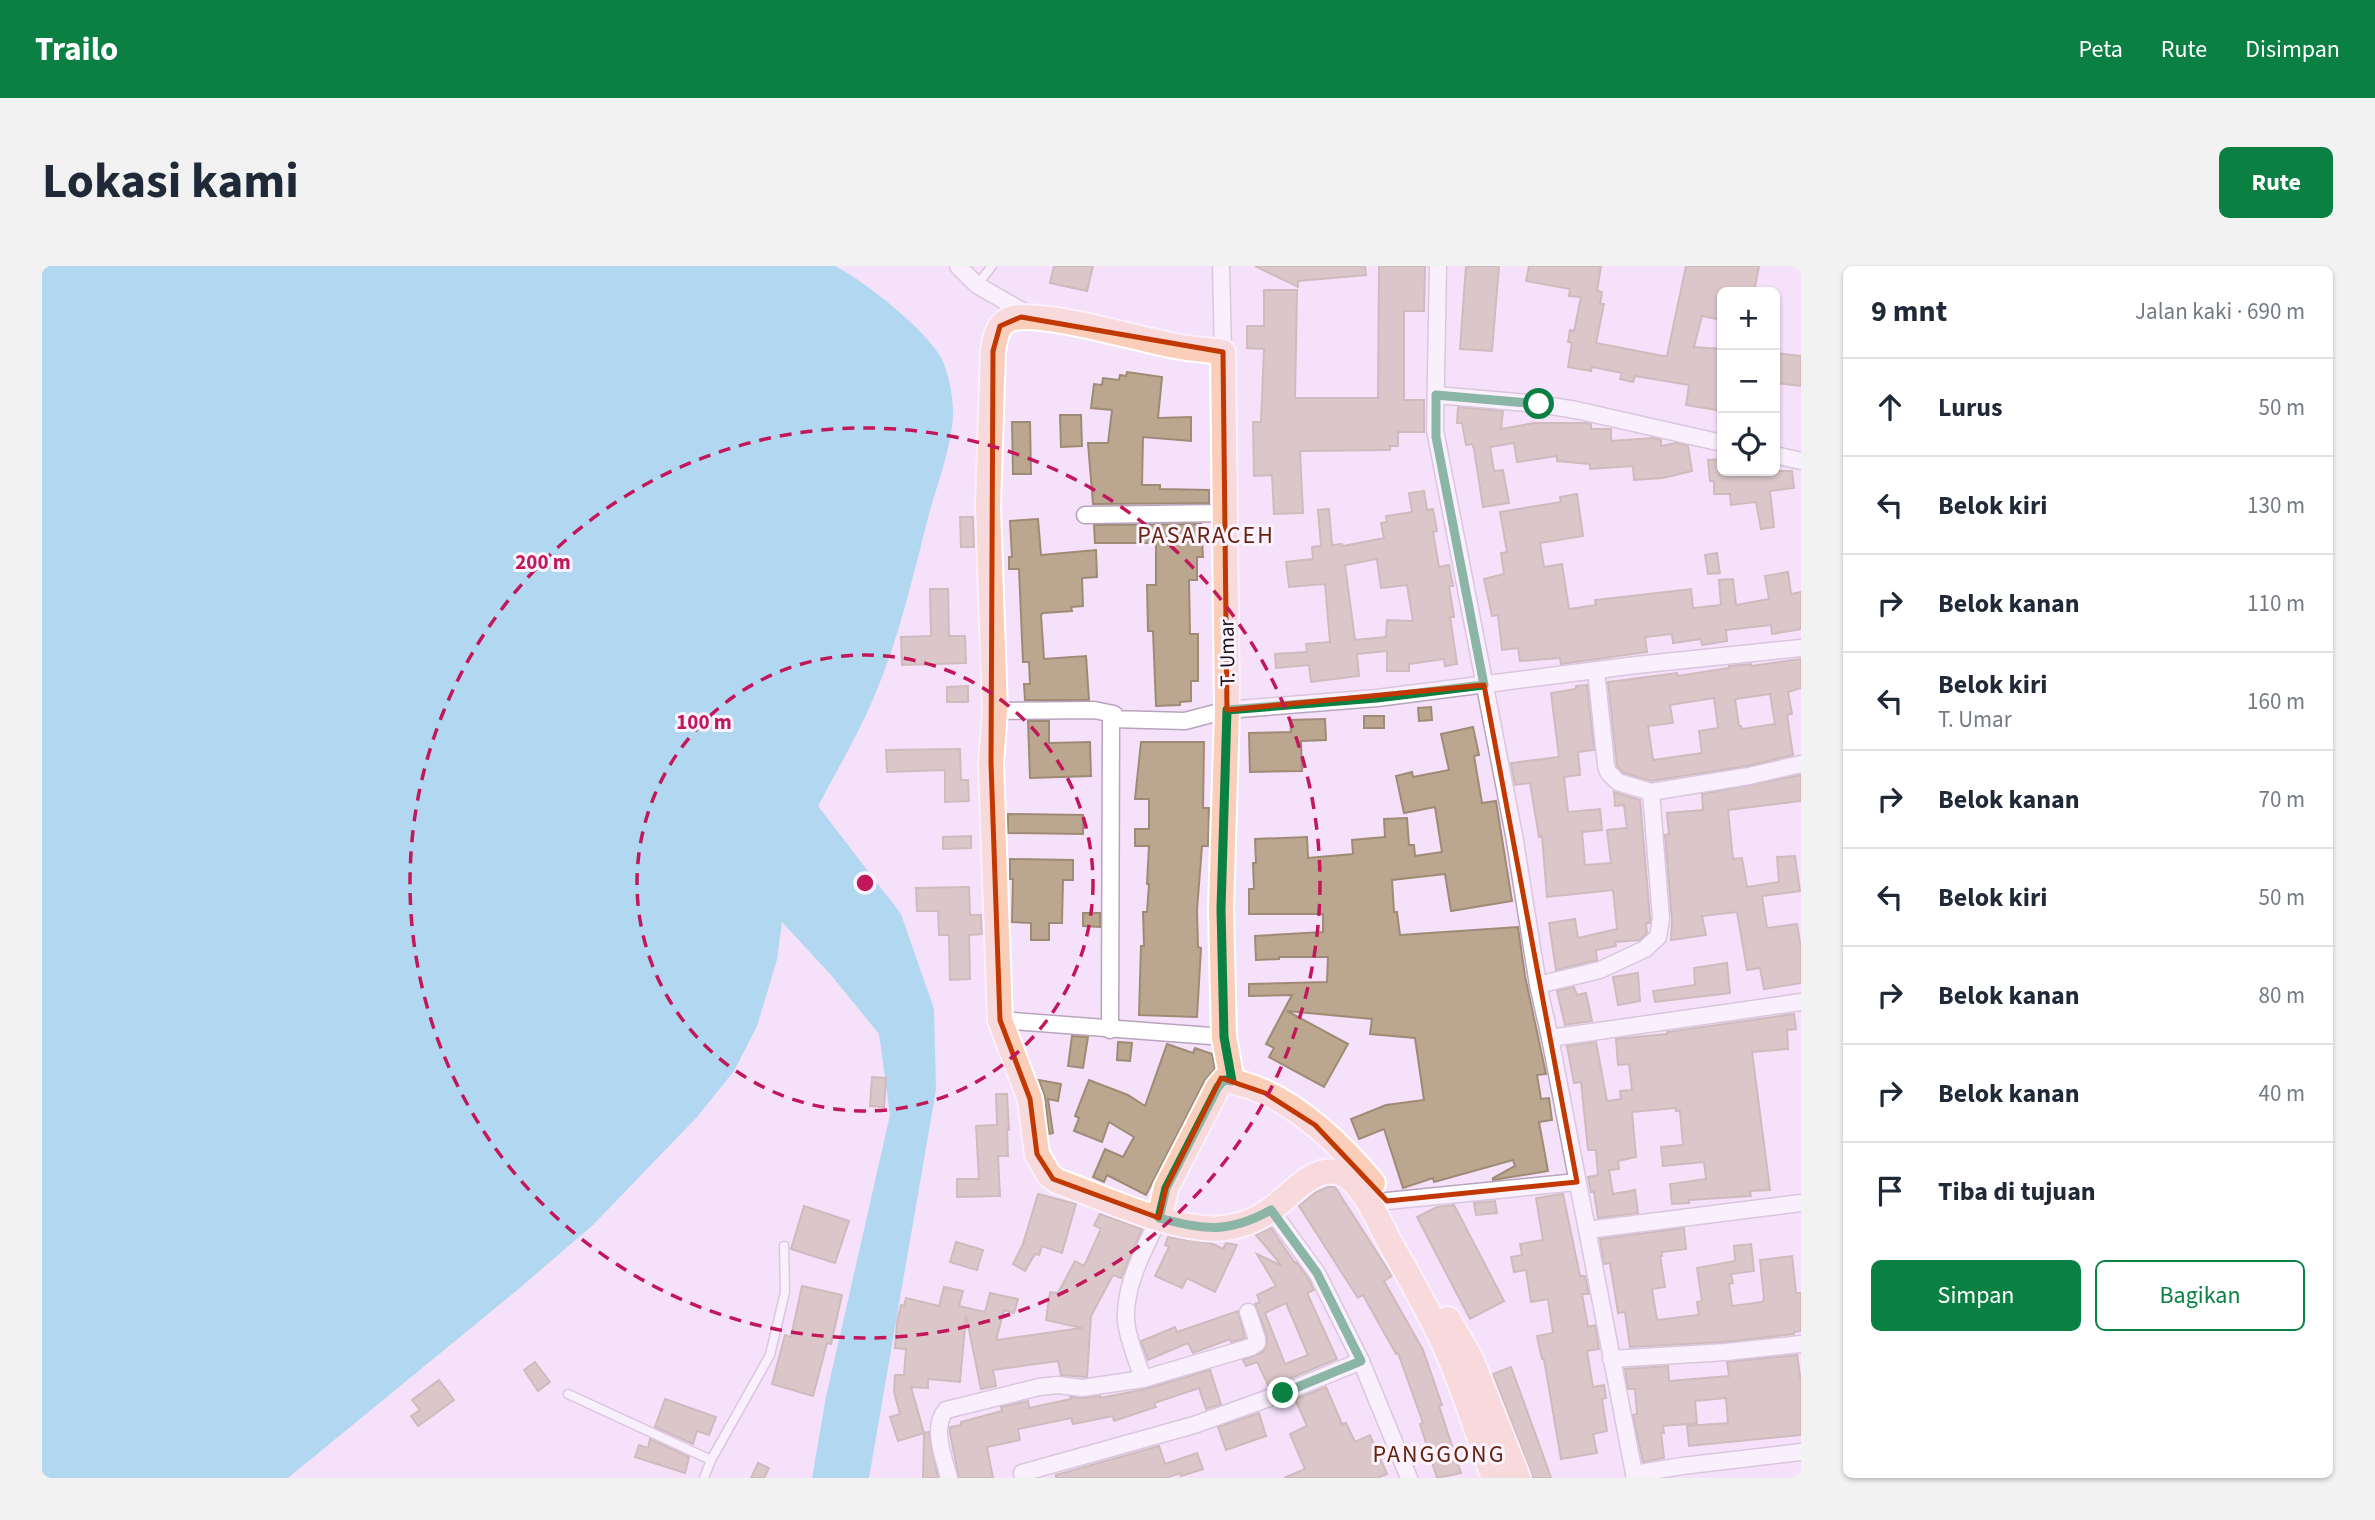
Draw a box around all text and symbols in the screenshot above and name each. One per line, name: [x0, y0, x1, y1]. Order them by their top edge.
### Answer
text: Trailo: [35, 26, 118, 73]
text: Peta: [2078, 32, 2123, 67]
text: Rute: [2161, 32, 2207, 67]
text: Disimpan: [2245, 32, 2340, 67]
text: Lokasi kami: [42, 147, 299, 217]
button: Rute: [2219, 147, 2333, 218]
map controls: [1717, 287, 1780, 476]
button: +: [1717, 287, 1780, 350]
text: 9 mnt: [1871, 290, 1947, 333]
text: Jalan kaki · 690 m: [2135, 295, 2305, 328]
button: −: [1717, 350, 1780, 413]
route start: [1523, 388, 1554, 419]
icon: ahead: [1871, 388, 1909, 426]
text: Lurus: [1938, 389, 2003, 426]
text: 50 m: [2258, 391, 2305, 424]
button: locate: [1717, 413, 1780, 476]
icon: left: [1871, 486, 1909, 524]
text: Belok kiri: [1938, 487, 2047, 524]
text: 130 m: [2247, 489, 2305, 522]
district label: PASARACEH: [1137, 518, 1275, 553]
text: 200 m: [515, 547, 571, 577]
icon: right: [1871, 584, 1909, 622]
text: Belok kanan: [1938, 585, 2080, 622]
text: 110 m: [2247, 587, 2305, 620]
street label: T. Umar: [1211, 618, 1243, 687]
text: Belok kiri: [1938, 666, 2047, 703]
icon: left: [1871, 682, 1909, 720]
text: 160 m: [2247, 685, 2305, 718]
text: T. Umar: [1938, 703, 2012, 736]
text: 100 m: [676, 707, 732, 737]
icon: right: [1871, 780, 1909, 818]
text: Belok kanan: [1938, 781, 2080, 818]
text: 70 m: [2258, 783, 2305, 816]
centre of rings: [853, 871, 877, 895]
icon: left: [1871, 878, 1909, 916]
text: Belok kiri: [1938, 879, 2047, 916]
text: 50 m: [2258, 881, 2305, 914]
icon: right: [1871, 976, 1909, 1014]
text: Belok kanan: [1938, 977, 2080, 1014]
text: 80 m: [2258, 979, 2305, 1012]
icon: right: [1871, 1074, 1909, 1112]
text: Belok kanan: [1938, 1075, 2080, 1112]
text: 40 m: [2258, 1077, 2305, 1110]
icon: arrive: [1871, 1172, 1909, 1210]
text: Tiba di tujuan: [1938, 1173, 2096, 1210]
button: Simpan: [1871, 1260, 2081, 1331]
button: Bagikan: [2095, 1260, 2305, 1331]
route end: [1267, 1377, 1298, 1408]
district label: PANGGONG: [1373, 1437, 1505, 1472]

